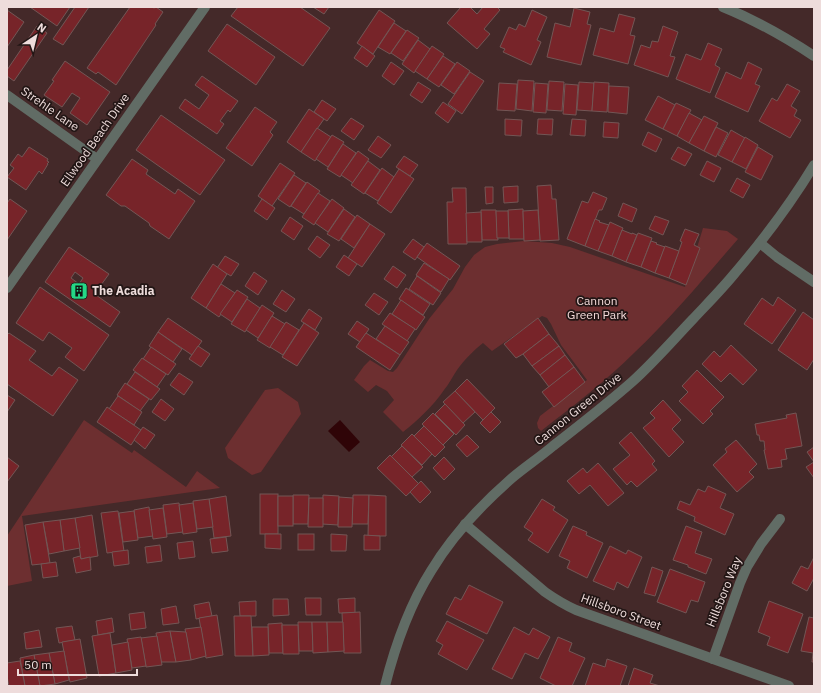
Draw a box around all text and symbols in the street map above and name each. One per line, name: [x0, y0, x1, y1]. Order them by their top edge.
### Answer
north arrow: [16, 16, 56, 56]
text: N: [34, 20, 49, 36]
street label: Strehle Lane: [18, 83, 83, 134]
street label: Ellwood Beach Drive: [57, 90, 133, 189]
building icon: The Acadia: [69, 281, 89, 301]
place label: The Acadia: [92, 283, 155, 298]
park label: Cannon Green Park: [567, 293, 628, 322]
street label: Cannon Green Drive: [531, 369, 624, 448]
street label: Hillsboro Way: [703, 555, 744, 629]
street label: Hillsboro Street: [579, 590, 663, 633]
scale bar: [18, 651, 137, 677]
text: 50 m: [24, 657, 52, 672]

